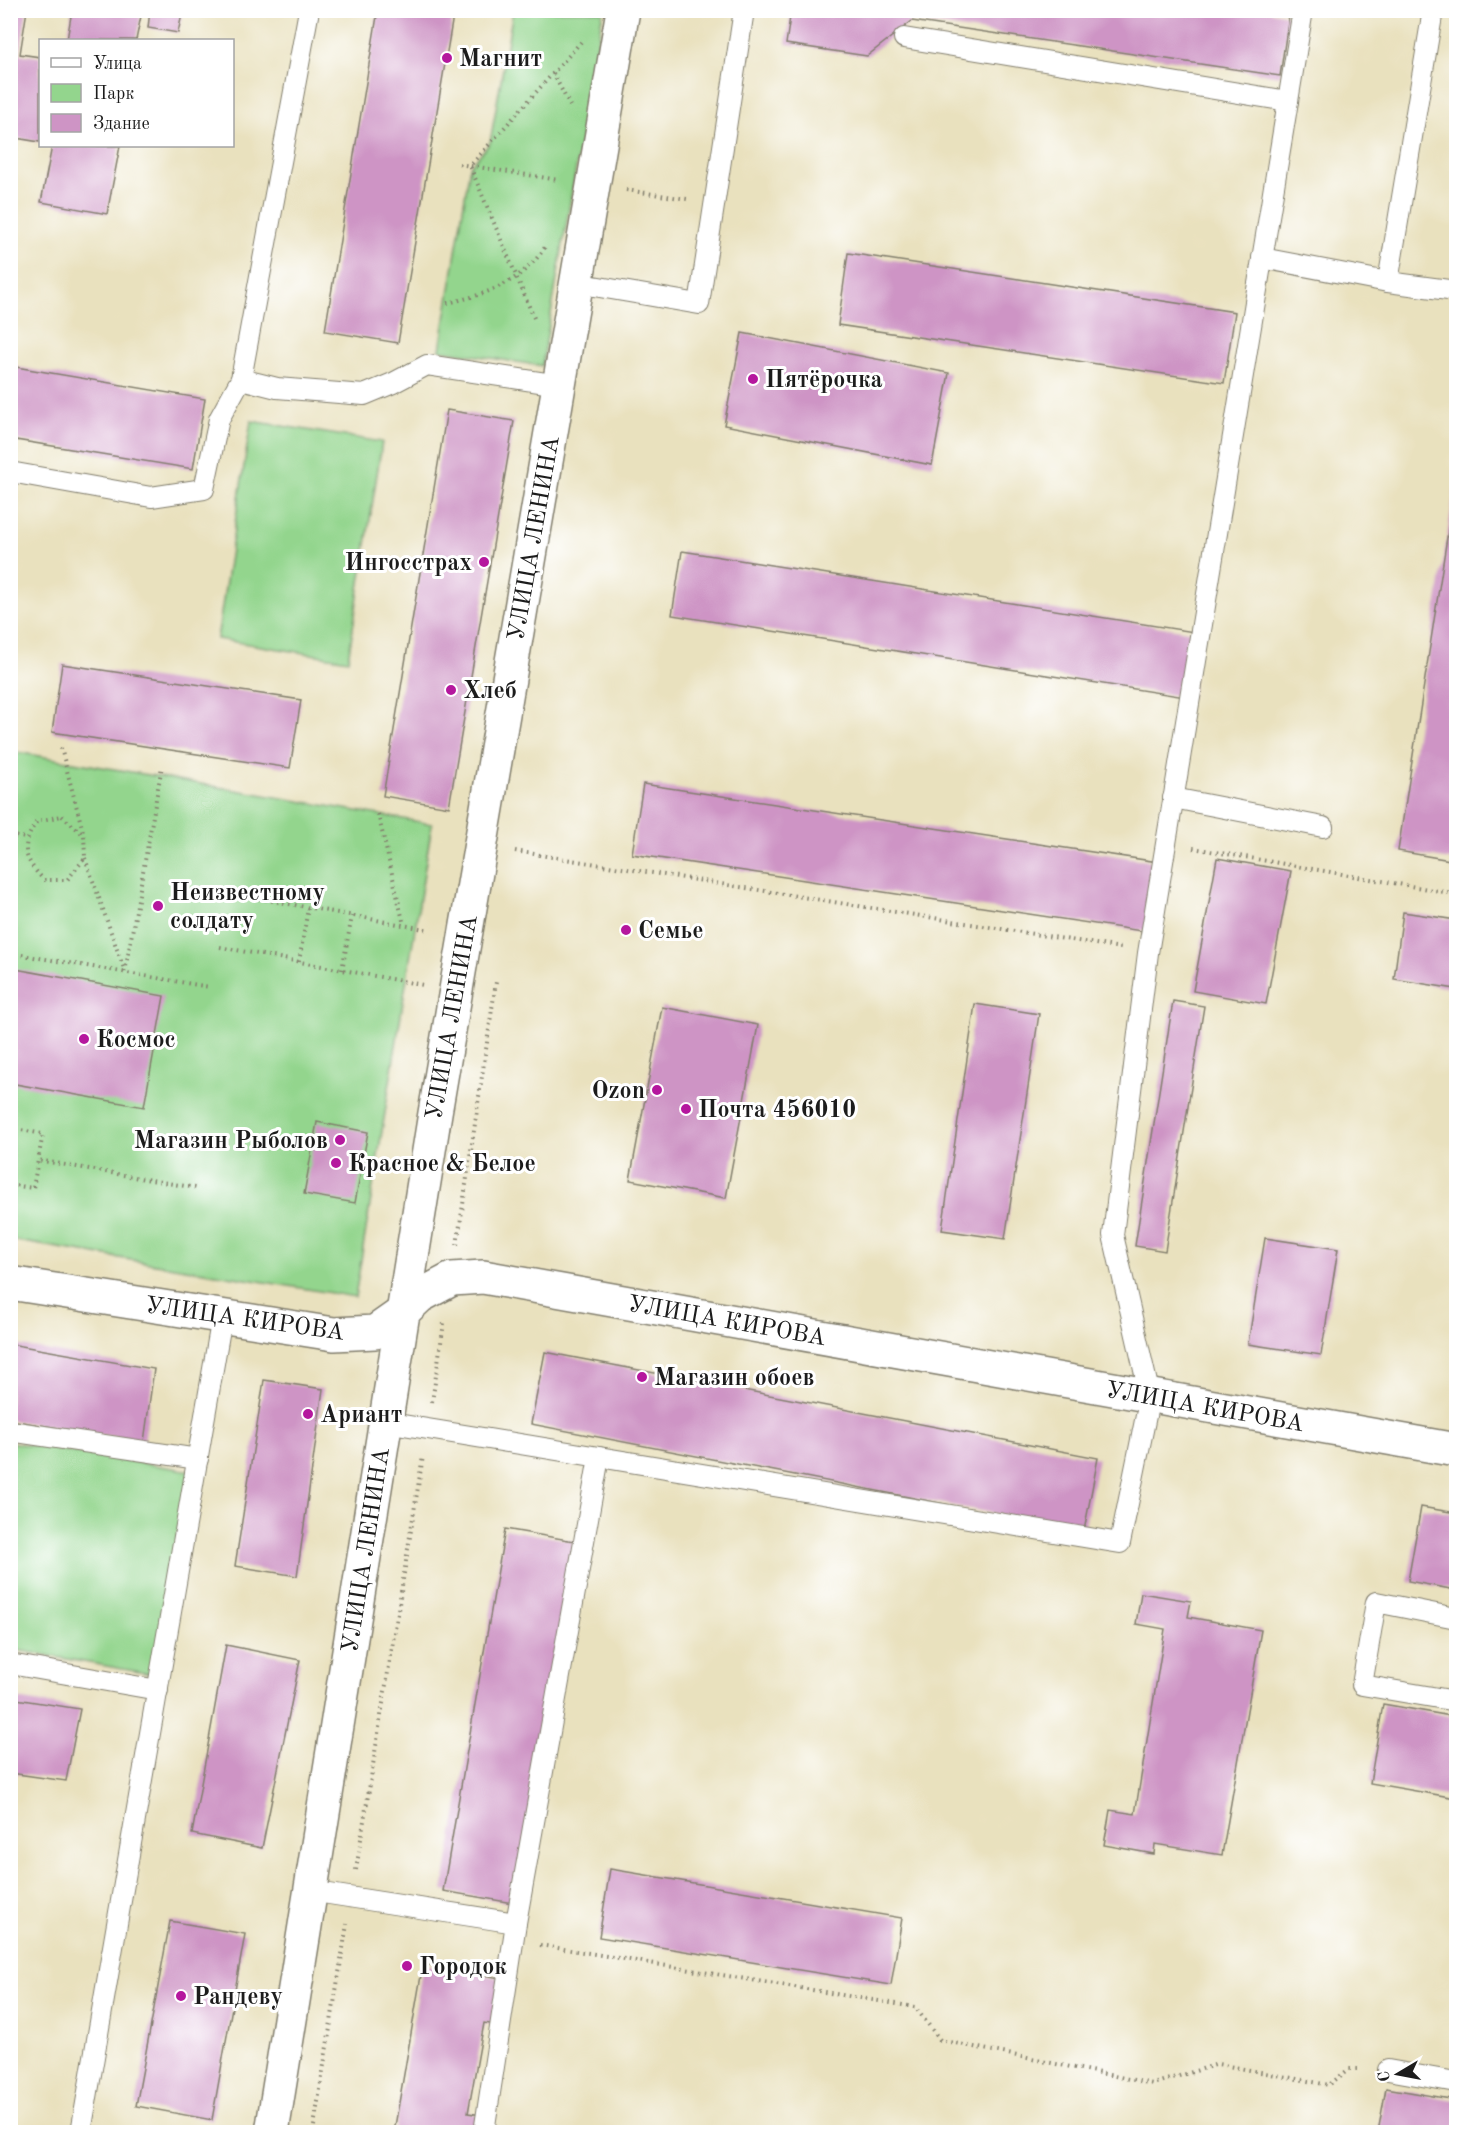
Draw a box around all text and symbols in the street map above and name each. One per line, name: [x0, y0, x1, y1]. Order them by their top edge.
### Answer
legend: [39, 39, 234, 147]
place label: Магнит: [459, 48, 542, 72]
marker: Магнит: [440, 51, 454, 65]
text: Улица: [93, 55, 142, 73]
text: Парк: [93, 85, 134, 103]
text: Здание: [93, 115, 150, 133]
place label: Пятёрочка: [765, 369, 883, 393]
marker: Пятёрочка: [746, 372, 760, 386]
street label: УЛИЦА ЛЕНИНА: [505, 434, 565, 643]
place label: Ингосстрах: [344, 552, 472, 576]
marker: Ингосстрах: [477, 555, 491, 569]
place label: Хлеб: [463, 680, 517, 704]
marker: Хлеб: [444, 683, 458, 697]
place label: Неизвестному солдату: [170, 882, 325, 934]
marker: Неизвестному солдату: [151, 899, 165, 913]
street label: УЛИЦА ЛЕНИНА: [423, 913, 483, 1122]
place label: Семье: [638, 920, 704, 944]
marker: Семье: [619, 923, 633, 937]
place label: Космос: [96, 1029, 176, 1053]
marker: Космос: [77, 1032, 91, 1046]
place label: Ozon: [591, 1080, 645, 1104]
marker: Ozon: [650, 1083, 664, 1097]
place label: Почта 456010: [698, 1098, 856, 1123]
marker: Почта 456010: [679, 1102, 693, 1116]
place label: Магазин Рыболов: [134, 1130, 328, 1154]
marker: Магазин Рыболов: [333, 1133, 347, 1147]
place label: Красное & Белое: [348, 1153, 536, 1177]
marker: Красное & Белое: [329, 1156, 343, 1170]
street label: УЛИЦА КИРОВА: [626, 1293, 828, 1351]
street label: УЛИЦА КИРОВА: [144, 1294, 346, 1346]
place label: Магазин обоев: [654, 1367, 815, 1391]
marker: Магазин обоев: [635, 1370, 649, 1384]
street label: УЛИЦА КИРОВА: [1104, 1379, 1306, 1437]
place label: Ариант: [320, 1404, 402, 1428]
marker: Ариант: [301, 1407, 315, 1421]
street label: УЛИЦА ЛЕНИНА: [339, 1446, 395, 1655]
place label: Городок: [419, 1956, 507, 1980]
marker: Городок: [400, 1959, 414, 1973]
place label: Рандеву: [193, 1986, 283, 2010]
marker: Рандеву: [174, 1989, 188, 2003]
north arrow: [1368, 2044, 1428, 2104]
text: С: [1376, 2070, 1394, 2083]

